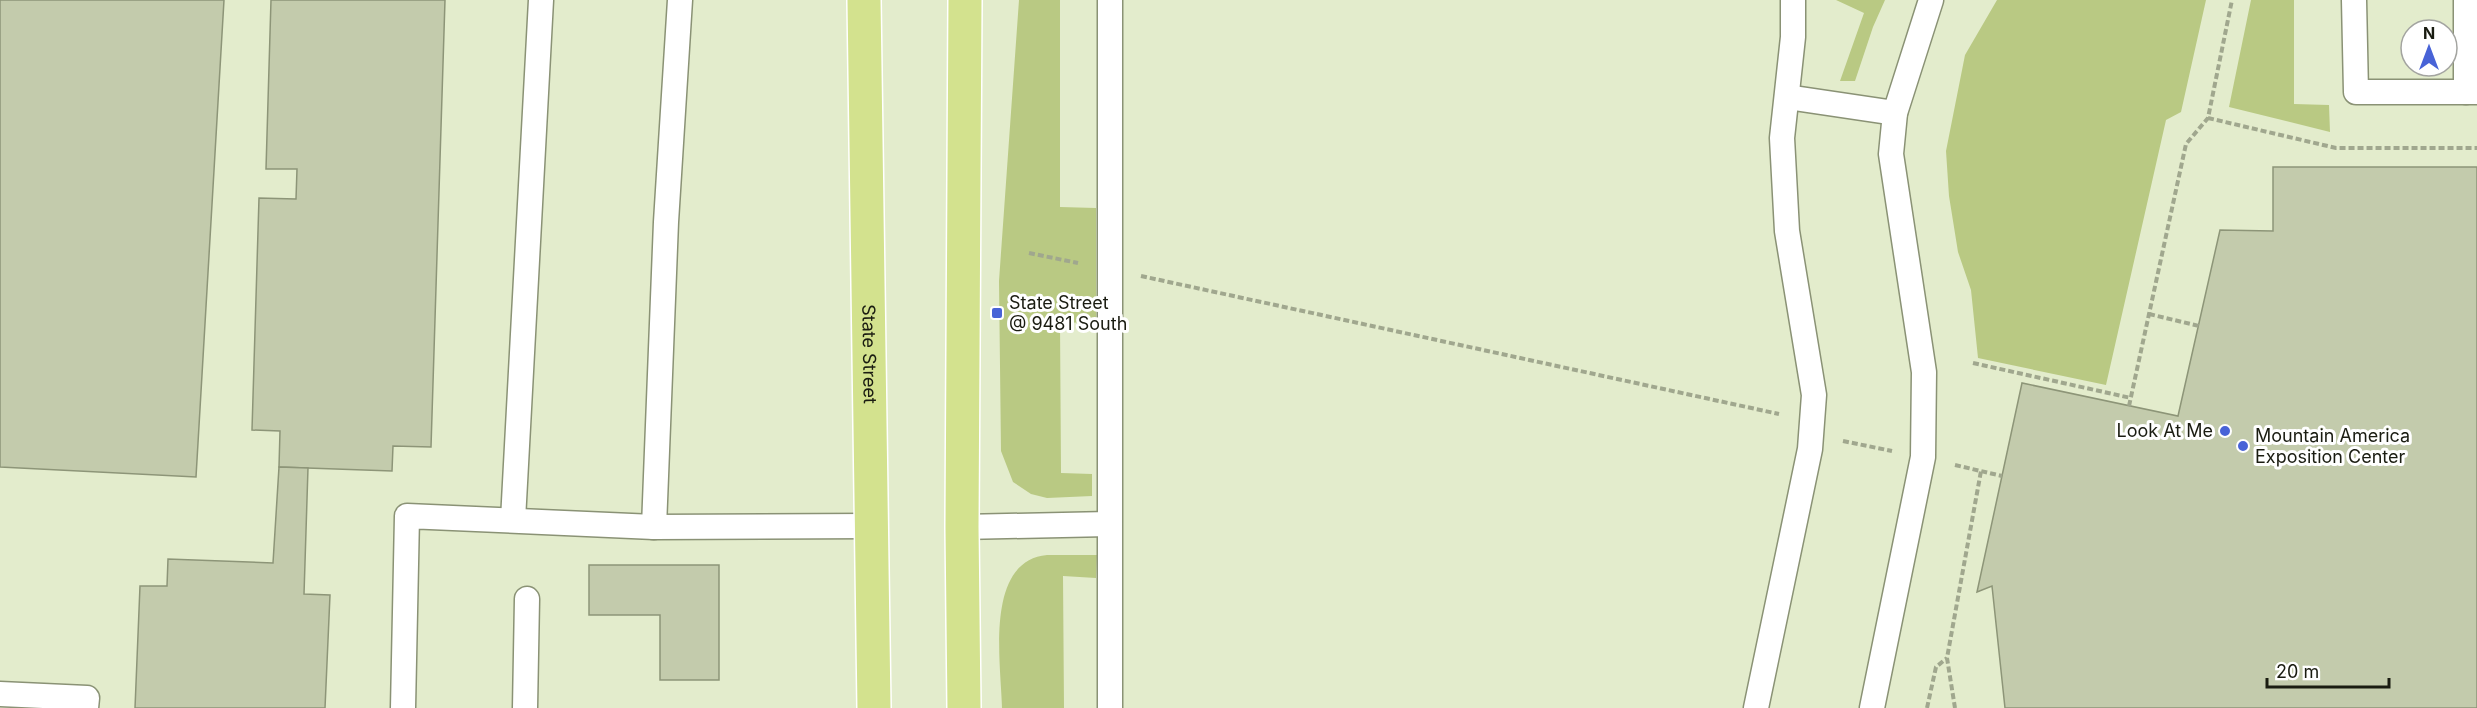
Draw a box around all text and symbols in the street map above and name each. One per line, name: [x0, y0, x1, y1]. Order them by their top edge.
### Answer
north arrow: [2399, 18, 2459, 78]
text: N: [2423, 23, 2435, 43]
place label: State Street @ 9481 South: [1009, 292, 1127, 334]
street label: State Street: [858, 304, 881, 404]
marker: State Street @ 9481 South: [990, 306, 1004, 320]
place label: Look At Me: [2117, 420, 2213, 441]
marker: Look At Me: [2218, 424, 2232, 438]
place label: Mountain America Exposition Center: [2255, 425, 2410, 467]
marker: Mountain America Exposition Center: [2236, 439, 2250, 453]
scale bar: [2267, 651, 2388, 689]
text: 20 m: [2276, 661, 2319, 682]

